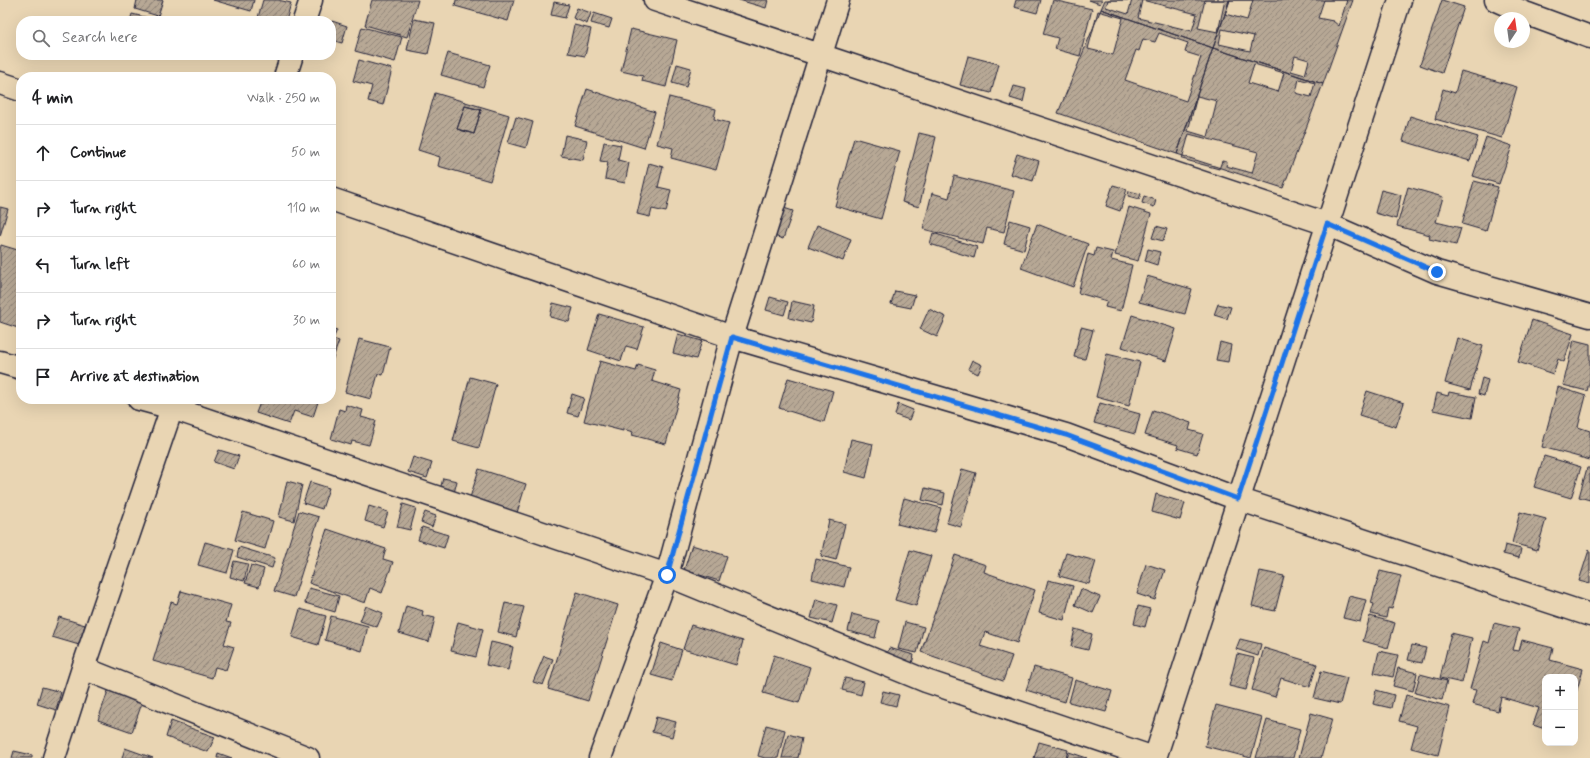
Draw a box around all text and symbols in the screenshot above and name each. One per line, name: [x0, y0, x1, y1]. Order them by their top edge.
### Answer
north arrow: [1494, 12, 1530, 48]
search box: [16, 16, 336, 60]
icon: search: [30, 27, 52, 49]
text: Search here: [62, 28, 138, 48]
text: 4 min: [32, 87, 73, 109]
text: Walk · 250 m: [247, 90, 320, 107]
icon: ahead: [32, 142, 54, 164]
text: Continue: [70, 143, 126, 163]
text: 50 m: [291, 144, 320, 161]
icon: right: [32, 198, 54, 220]
text: Turn right: [70, 199, 137, 219]
text: 110 m: [287, 200, 320, 217]
icon: left: [32, 254, 54, 276]
text: Turn left: [70, 255, 130, 275]
text: 60 m: [292, 256, 320, 273]
route end: [1428, 263, 1446, 281]
icon: right: [32, 310, 54, 332]
text: Turn right: [70, 311, 137, 331]
text: 30 m: [293, 312, 320, 329]
icon: arrive: [32, 366, 54, 388]
text: Arrive at destination: [70, 367, 199, 387]
route start: [658, 566, 676, 584]
map controls: [1542, 674, 1578, 746]
button: +: [1542, 674, 1578, 710]
button: −: [1542, 710, 1578, 746]

